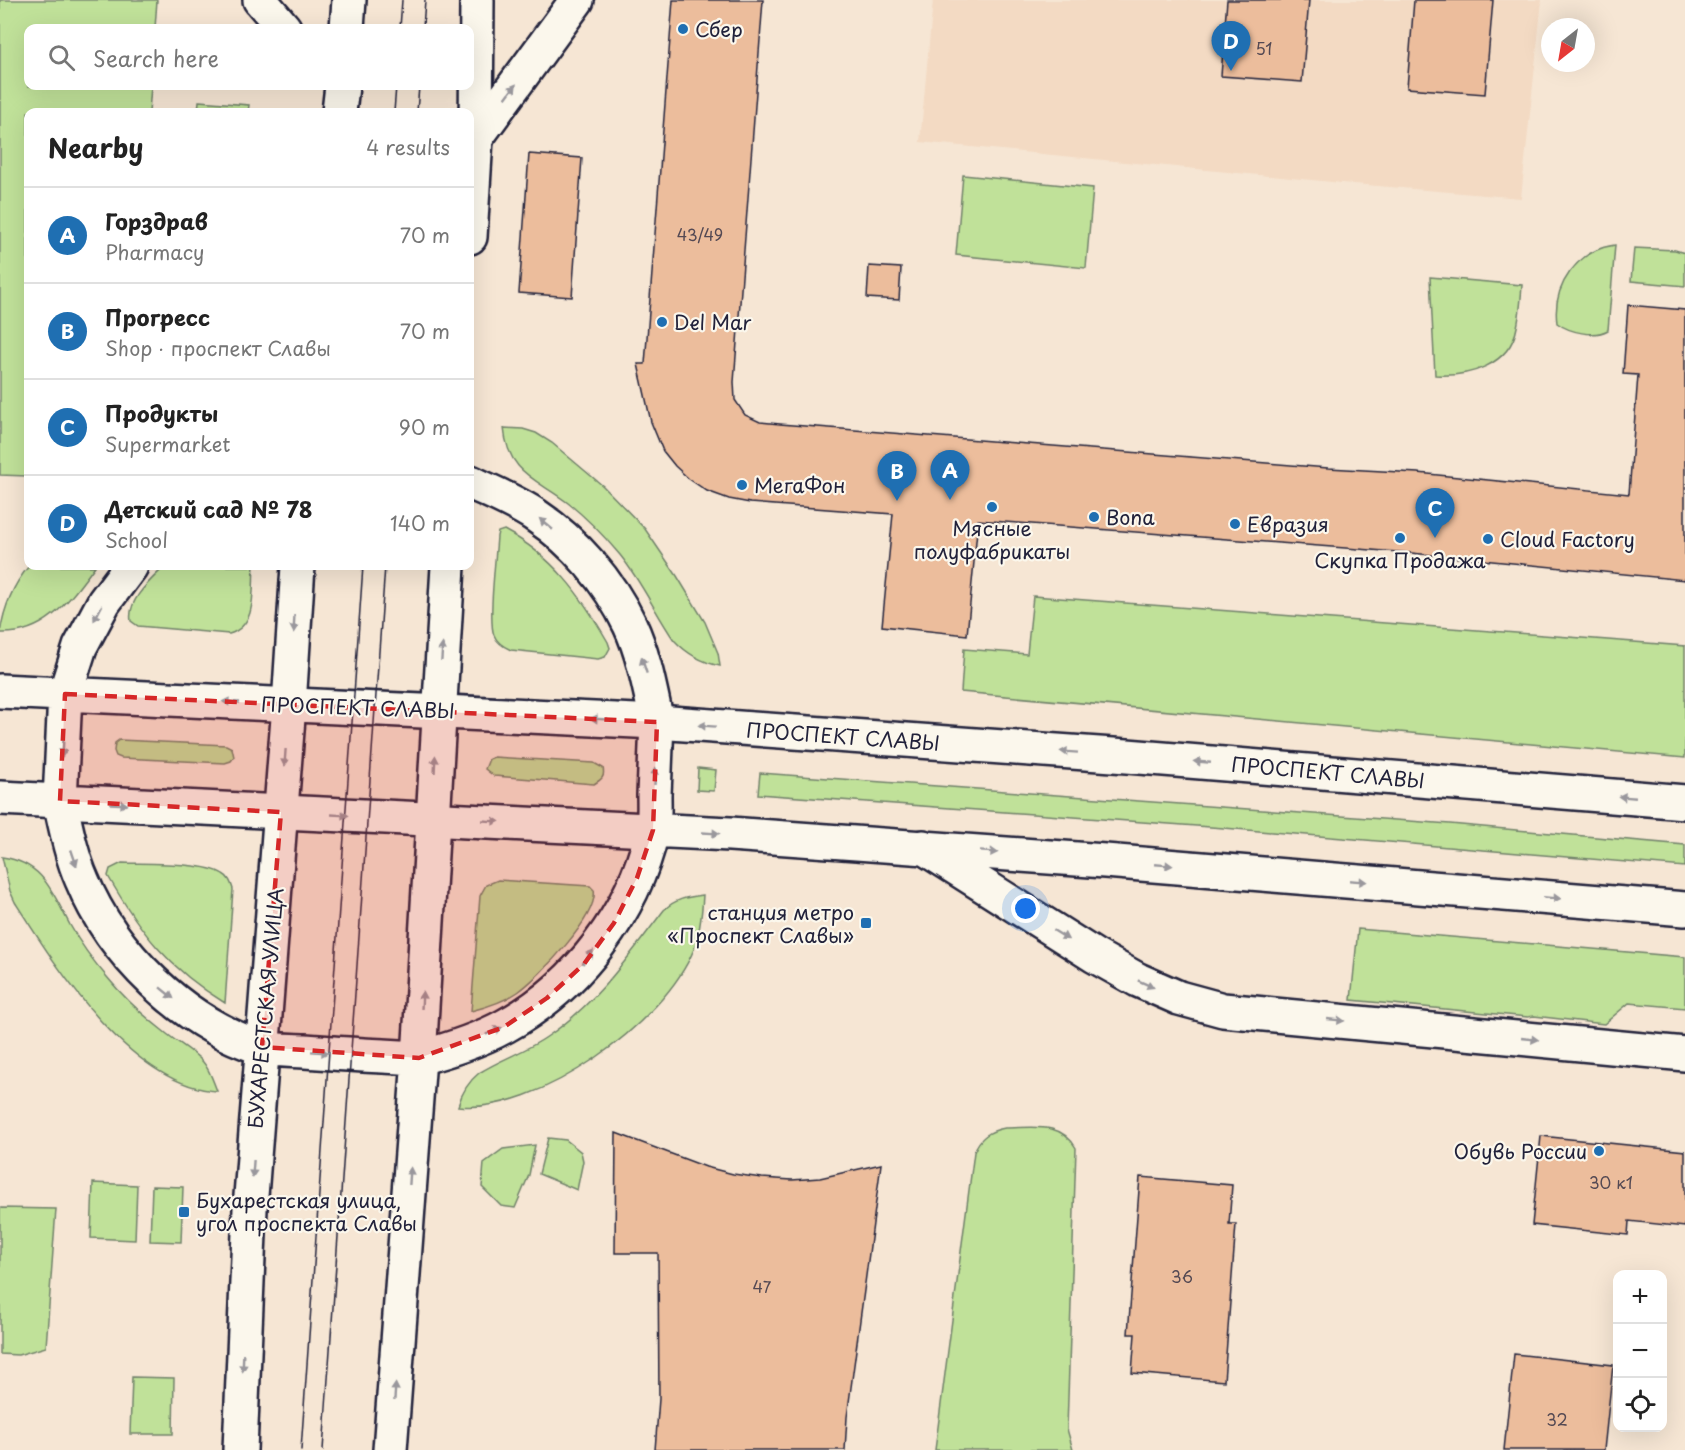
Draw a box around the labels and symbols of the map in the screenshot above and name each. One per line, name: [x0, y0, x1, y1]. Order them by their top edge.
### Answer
place label: Сбер: [695, 14, 743, 44]
north arrow: [1541, 18, 1595, 72]
marker: Сбер: [676, 22, 690, 36]
pin: D: [1212, 22, 1250, 71]
house number: 51: [1255, 36, 1273, 60]
one-way arrow: [505, 83, 517, 99]
house number: 43/49: [677, 222, 723, 246]
place label: Del Mar: [674, 307, 751, 337]
marker: Del Mar: [655, 315, 669, 329]
pin: A: [930, 450, 970, 500]
pin: B: [878, 452, 916, 501]
place label: МегаФон: [754, 470, 845, 500]
marker: МегаФон: [735, 478, 749, 492]
pin: C: [1416, 488, 1454, 538]
marker: Мясные полуфабрикаты: [985, 500, 999, 514]
place label: Bona: [1106, 502, 1155, 532]
place label: Евразия: [1247, 509, 1329, 539]
marker: Bona: [1087, 510, 1101, 524]
place label: Мясные полуфабрикаты: [914, 513, 1070, 566]
marker: Евразия: [1228, 517, 1242, 531]
one-way arrow: [539, 519, 554, 531]
place label: Cloud Factory: [1500, 524, 1635, 554]
marker: Скупка Продажа: [1393, 531, 1407, 545]
marker: Cloud Factory: [1481, 532, 1495, 546]
place label: Скупка Продажа: [1314, 545, 1486, 575]
one-way arrow: [93, 605, 103, 622]
one-way arrow: [290, 614, 299, 633]
one-way arrow: [437, 642, 447, 661]
one-way arrow: [639, 656, 648, 674]
street label: ПРОСПЕКТ СЛАВЫ: [261, 689, 455, 725]
one-way arrow: [221, 697, 240, 706]
one-way arrow: [590, 714, 609, 724]
street label: ПРОСПЕКТ СЛАВЫ: [745, 714, 941, 758]
one-way arrow: [697, 721, 716, 731]
one-way arrow: [58, 738, 67, 757]
one-way arrow: [1059, 747, 1078, 757]
one-way arrow: [280, 749, 290, 768]
street label: ПРОСПЕКТ СЛАВЫ: [1230, 749, 1426, 795]
one-way arrow: [431, 755, 440, 774]
one-way arrow: [1193, 757, 1212, 767]
one-way arrow: [651, 766, 660, 785]
one-way arrow: [1617, 792, 1636, 802]
one-way arrow: [109, 800, 128, 809]
one-way arrow: [330, 810, 349, 819]
one-way arrow: [481, 816, 500, 826]
one-way arrow: [702, 828, 721, 838]
one-way arrow: [980, 847, 999, 857]
one-way arrow: [69, 849, 79, 867]
one-way arrow: [1154, 860, 1173, 870]
one-way arrow: [1348, 877, 1367, 886]
street label: БУХАРЕСТСКАЯ УЛИЦА: [240, 886, 290, 1130]
one-way arrow: [1543, 893, 1562, 902]
your location: [1011, 894, 1040, 923]
place label: станция метро «Проспект Славы»: [667, 897, 854, 950]
marker: станция метро «Проспект Славы»: [859, 916, 873, 930]
one-way arrow: [1053, 929, 1069, 940]
one-way arrow: [582, 949, 595, 965]
one-way arrow: [1138, 979, 1156, 989]
one-way arrow: [159, 987, 175, 1000]
one-way arrow: [418, 990, 427, 1009]
one-way arrow: [1327, 1015, 1346, 1025]
one-way arrow: [485, 1026, 503, 1036]
one-way arrow: [1521, 1034, 1540, 1044]
one-way arrow: [310, 1047, 329, 1057]
place label: Обувь России: [1454, 1136, 1587, 1166]
marker: Обувь России: [1592, 1144, 1606, 1158]
one-way arrow: [248, 1159, 257, 1178]
one-way arrow: [406, 1167, 415, 1186]
house number: 30 к1: [1589, 1170, 1633, 1194]
place label: Бухарестская улица, угол проспекта Славы: [196, 1185, 417, 1238]
marker: Бухарестская улица, угол проспекта Славы: [177, 1205, 191, 1219]
house number: 36: [1171, 1264, 1193, 1288]
house number: 47: [753, 1274, 772, 1298]
one-way arrow: [238, 1354, 248, 1373]
one-way arrow: [390, 1382, 399, 1401]
house number: 32: [1546, 1407, 1568, 1431]

